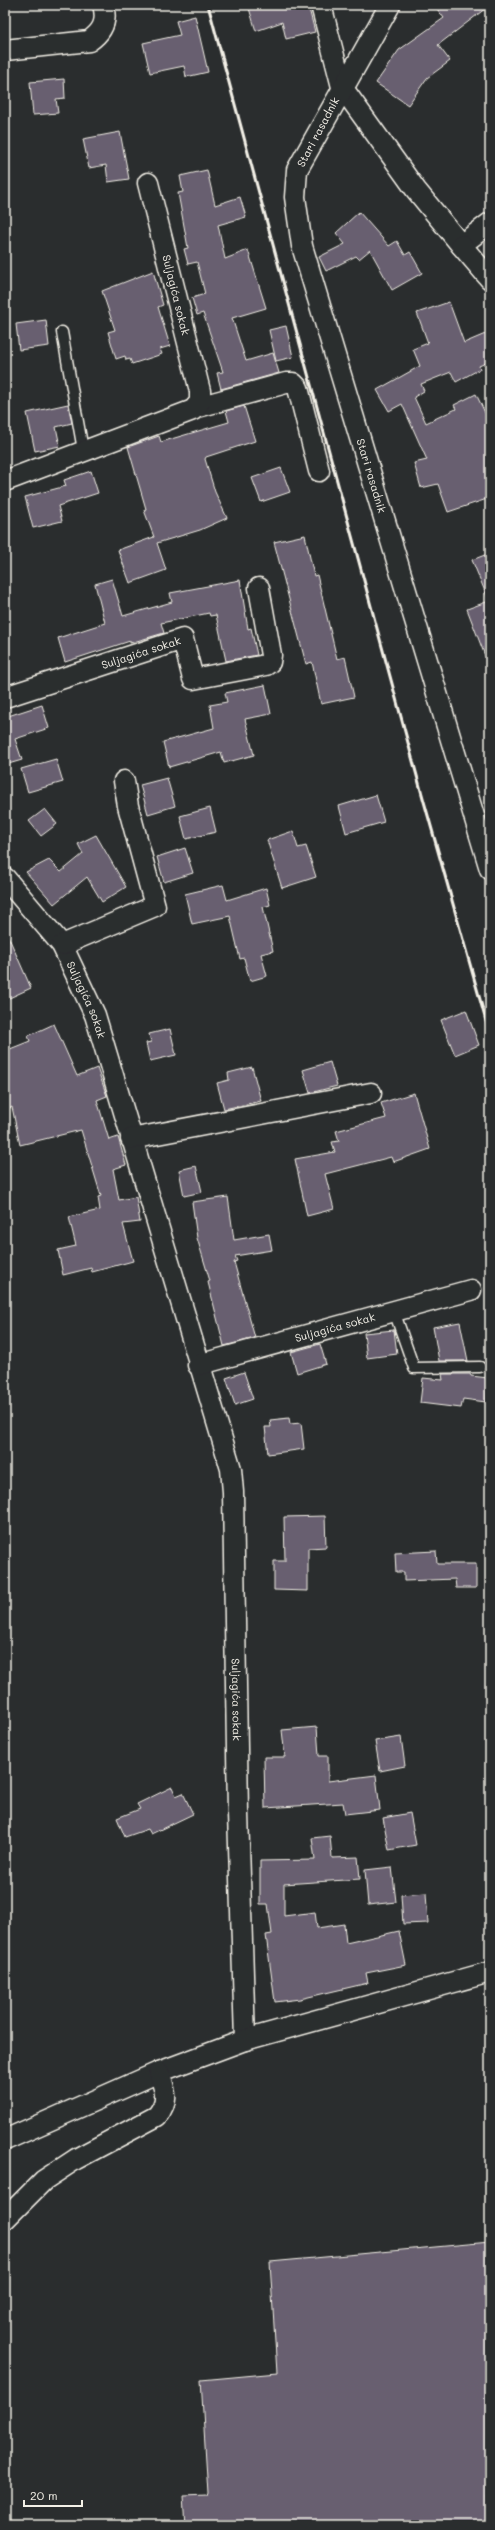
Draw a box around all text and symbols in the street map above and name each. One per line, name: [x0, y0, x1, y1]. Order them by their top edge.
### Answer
street label: Stari rasadnik: [293, 94, 342, 169]
street label: Suljagića sokak: [159, 253, 194, 337]
street label: Stari rasadnik: [353, 436, 390, 515]
street label: Suljagića sokak: [99, 632, 183, 672]
street label: Suljagića sokak: [64, 959, 110, 1040]
street label: Suljagića sokak: [293, 1309, 377, 1345]
street label: Suljagića sokak: [229, 1658, 245, 1741]
scale bar: [24, 2482, 82, 2508]
text: 20 m: [30, 2487, 58, 2503]

